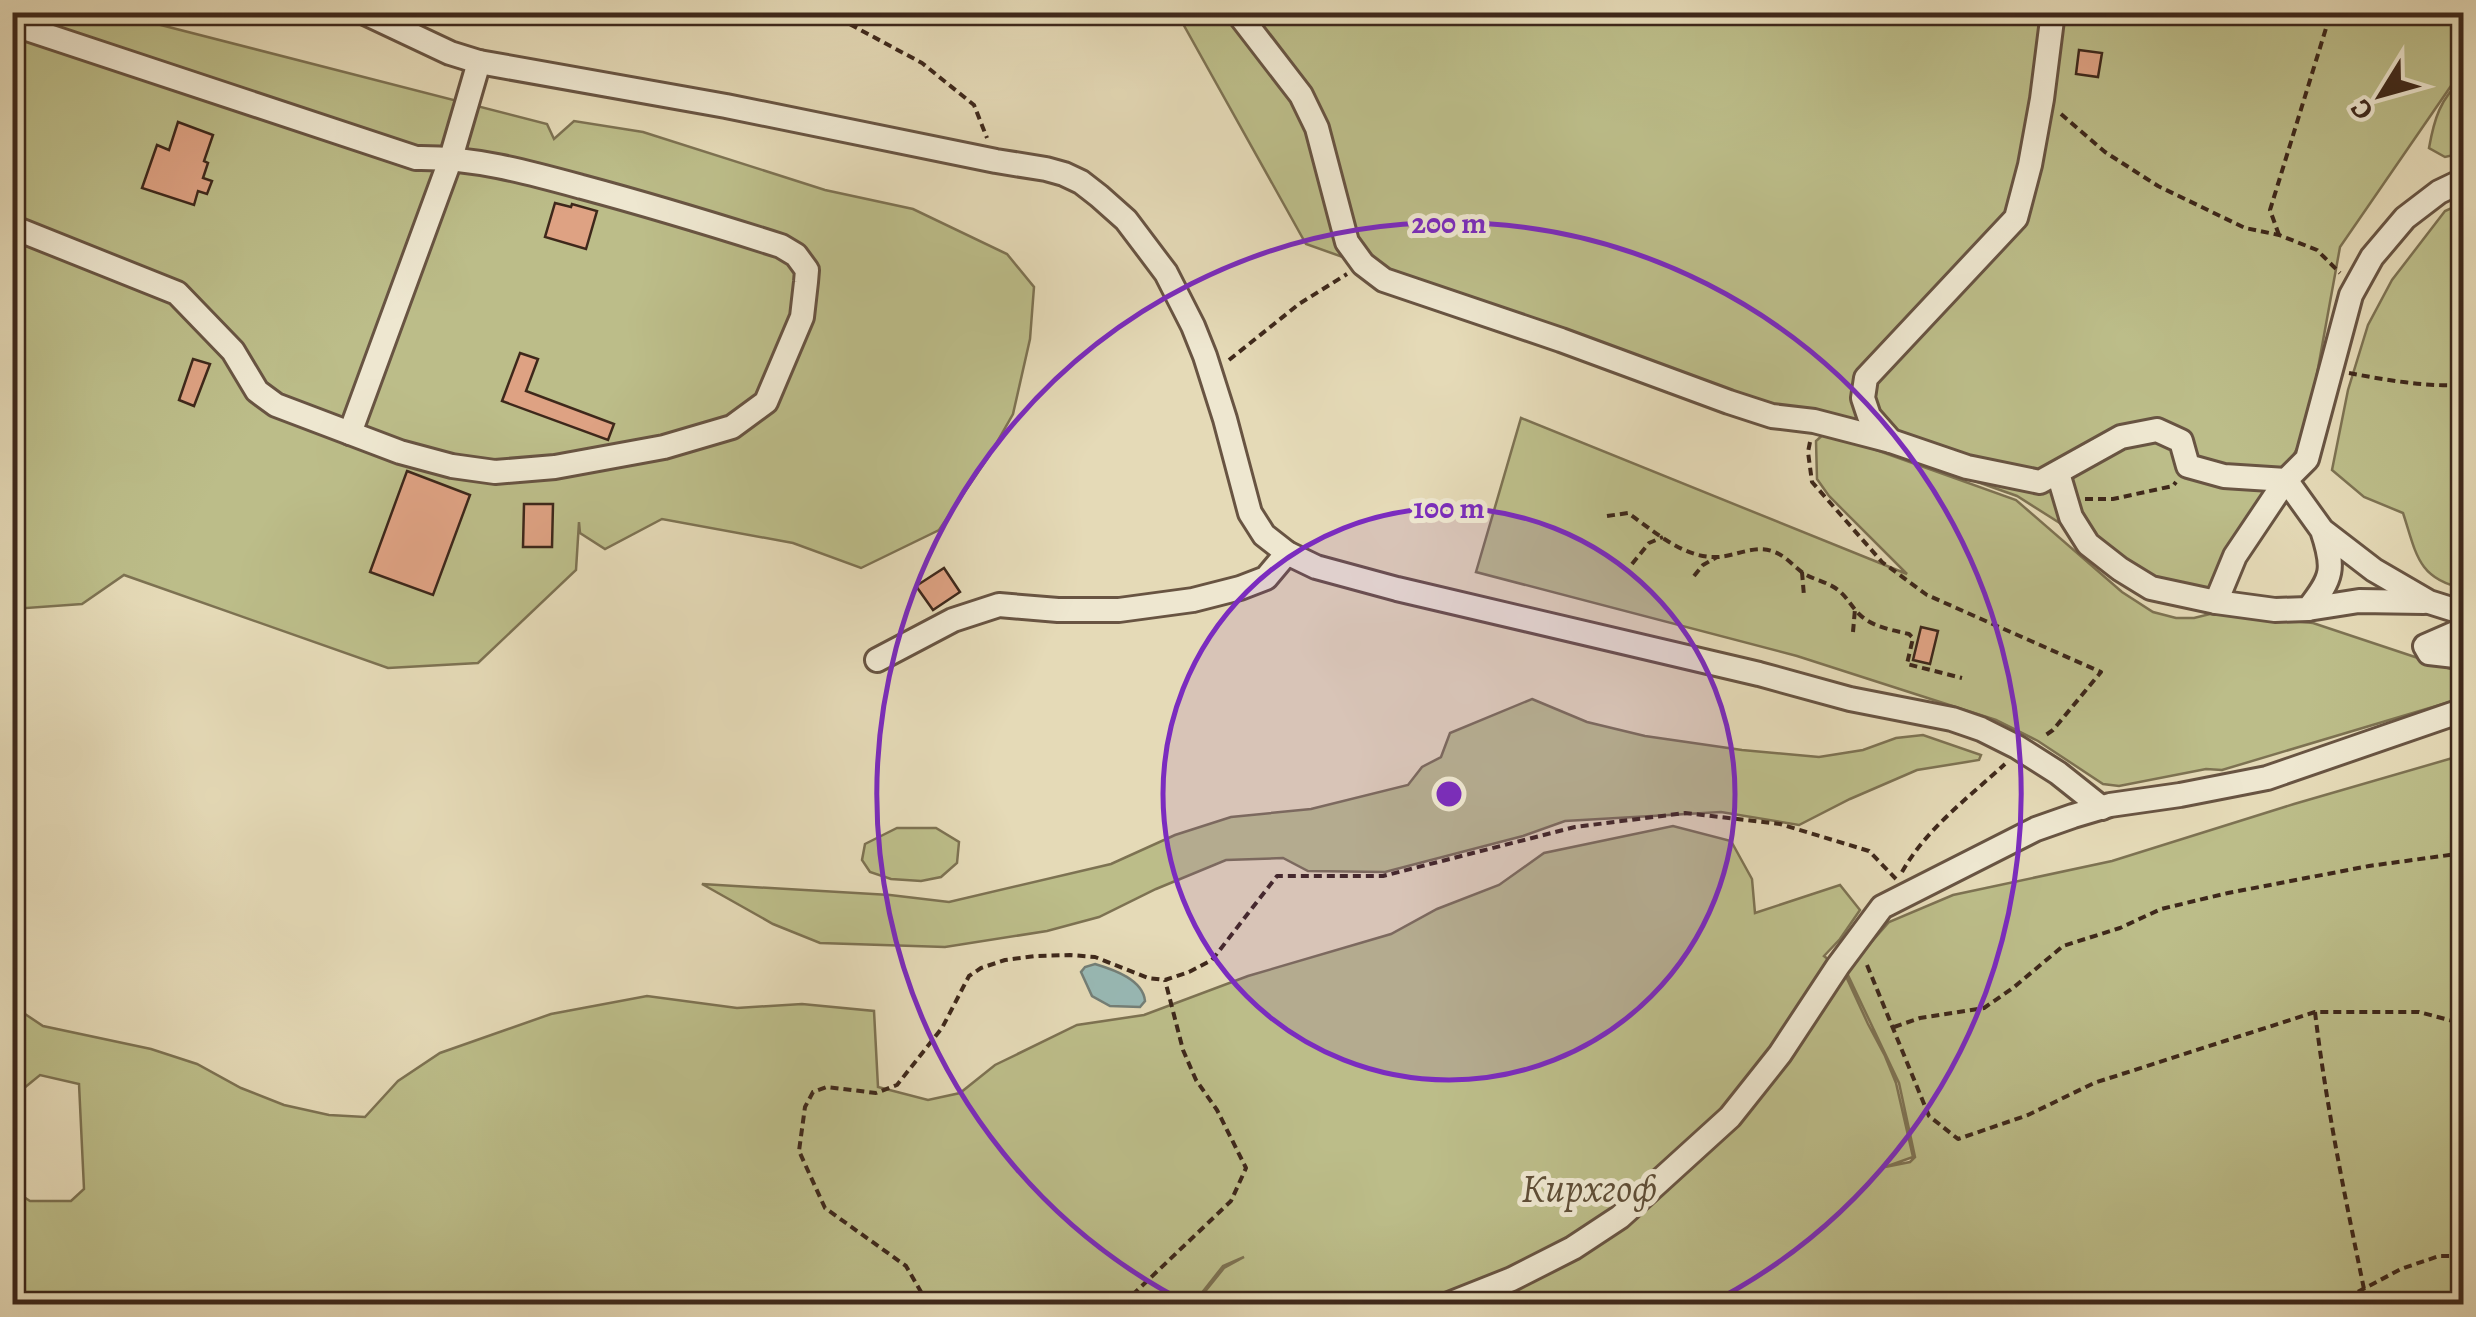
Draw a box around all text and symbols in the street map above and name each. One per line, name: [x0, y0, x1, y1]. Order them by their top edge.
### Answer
north arrow: [2331, 45, 2431, 145]
text: С: [2341, 91, 2382, 128]
text: 200 m: [1411, 203, 1487, 243]
text: 100 m: [1413, 488, 1485, 528]
centre of rings: [1431, 776, 1467, 812]
park label: Кирхгоф: [1521, 1161, 1657, 1216]

